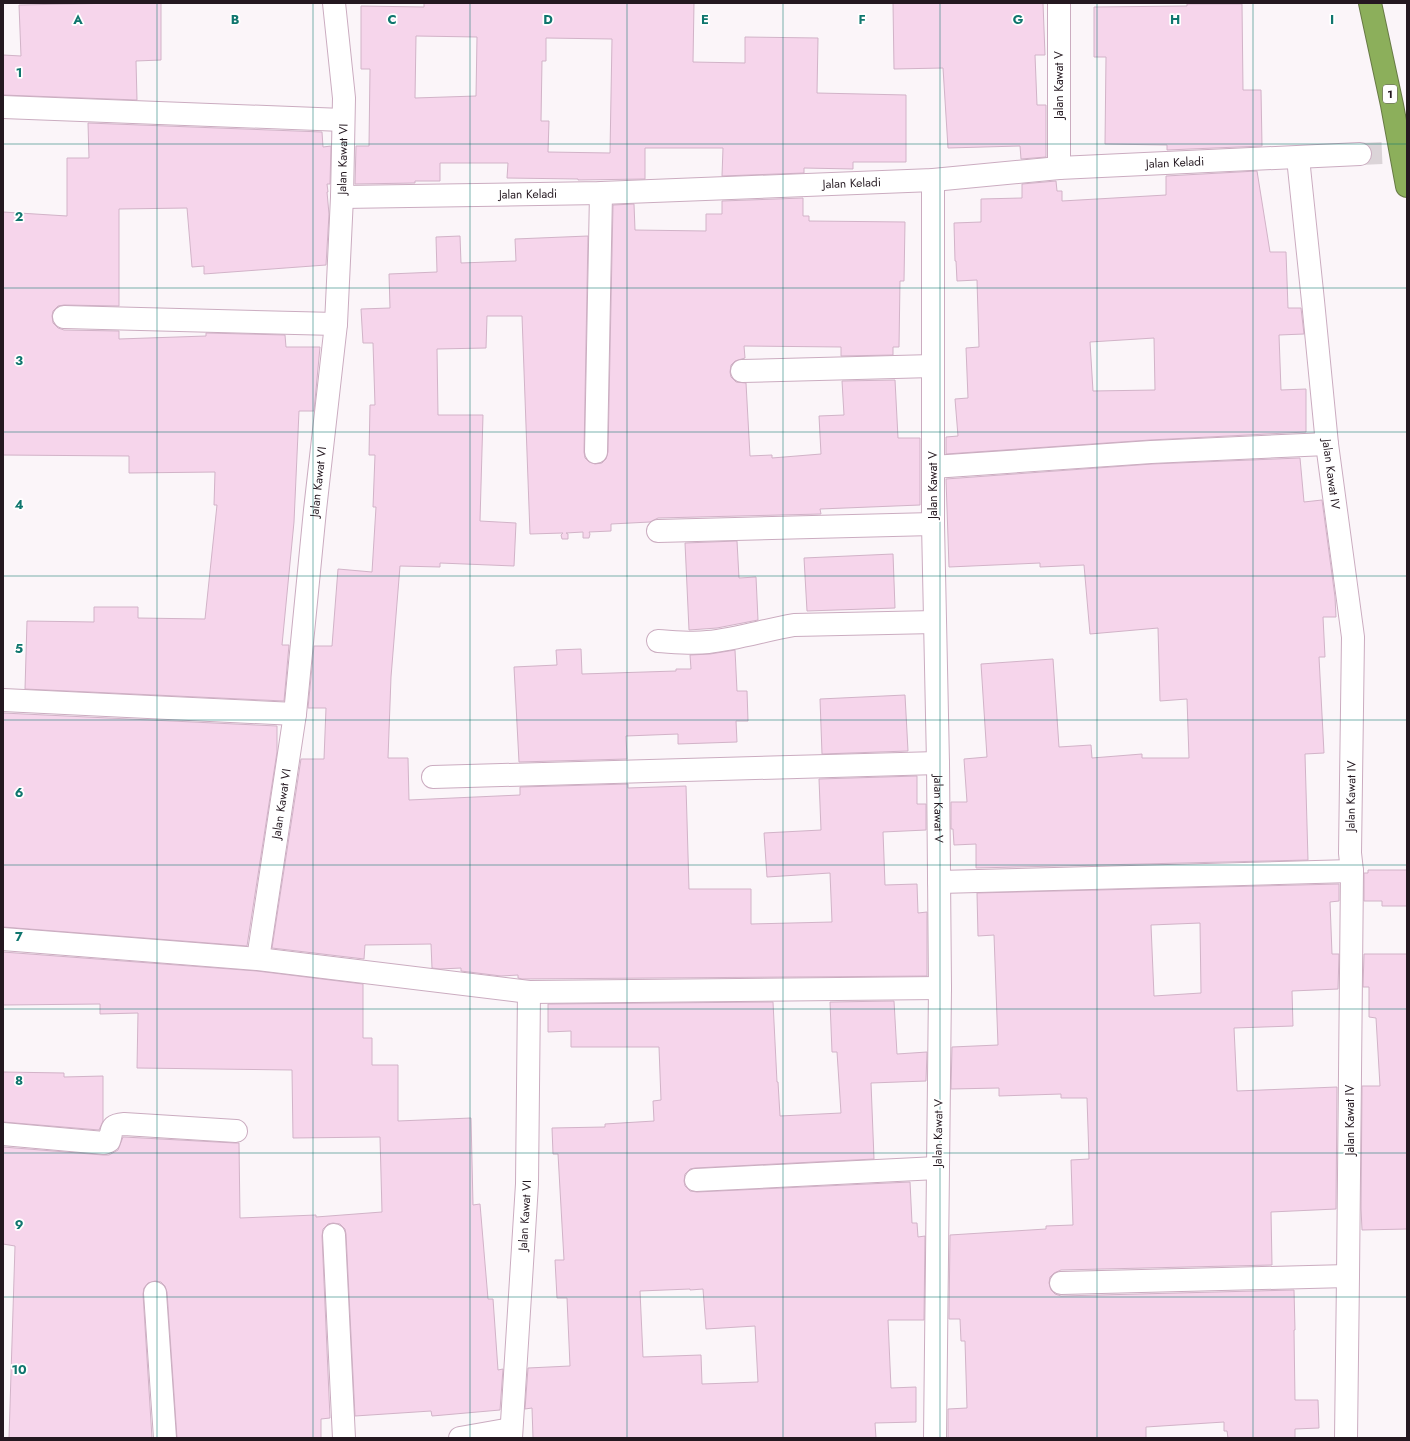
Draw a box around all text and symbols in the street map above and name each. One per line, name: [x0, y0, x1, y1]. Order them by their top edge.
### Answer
text: A: [72, 10, 83, 29]
text: B: [231, 10, 240, 29]
text: C: [387, 10, 397, 29]
text: D: [543, 10, 553, 29]
text: E: [701, 10, 709, 29]
text: F: [858, 10, 866, 29]
text: G: [1013, 10, 1024, 29]
text: H: [1170, 10, 1180, 29]
text: I: [1330, 10, 1334, 29]
street label: Jalan Kawat V: [1050, 51, 1068, 121]
text: 1: [16, 63, 22, 82]
road number: 1: [1383, 85, 1397, 103]
street label: Jalan Kawat VI: [333, 123, 352, 197]
street label: Jalan Keladi: [1144, 152, 1205, 173]
street label: Jalan Keladi: [820, 173, 881, 193]
street label: Jalan Keladi: [497, 185, 557, 204]
text: 2: [15, 207, 23, 226]
text: 3: [15, 351, 23, 370]
street label: Jalan Kawat IV: [1317, 436, 1345, 511]
street label: Jalan Kawat VI: [305, 446, 331, 520]
street label: Jalan Kawat V: [924, 451, 942, 521]
text: 4: [14, 495, 24, 514]
text: 5: [15, 639, 23, 658]
street label: Jalan Kawat IV: [1341, 760, 1361, 834]
street label: Jalan Kawat VI: [267, 767, 296, 842]
street label: Jalan Kawat V: [929, 773, 948, 843]
text: 6: [15, 783, 24, 802]
text: 7: [15, 927, 23, 946]
text: 8: [15, 1071, 23, 1090]
street label: Jalan Kawat IV: [1341, 1085, 1359, 1157]
street label: Jalan Kawat V: [928, 1099, 948, 1169]
street label: Jalan Kawat VI: [514, 1180, 536, 1253]
text: 9: [15, 1215, 24, 1234]
text: 10: [11, 1360, 27, 1379]

